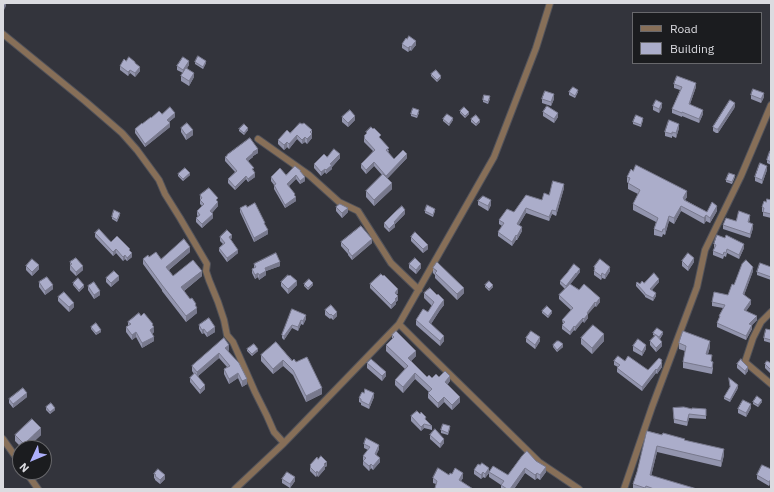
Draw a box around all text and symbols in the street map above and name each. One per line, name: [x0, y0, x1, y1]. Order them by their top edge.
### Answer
legend: [632, 12, 762, 64]
text: Road: [670, 21, 698, 36]
text: Building: [670, 41, 714, 56]
north arrow: [12, 440, 52, 480]
text: N: [16, 460, 32, 475]

